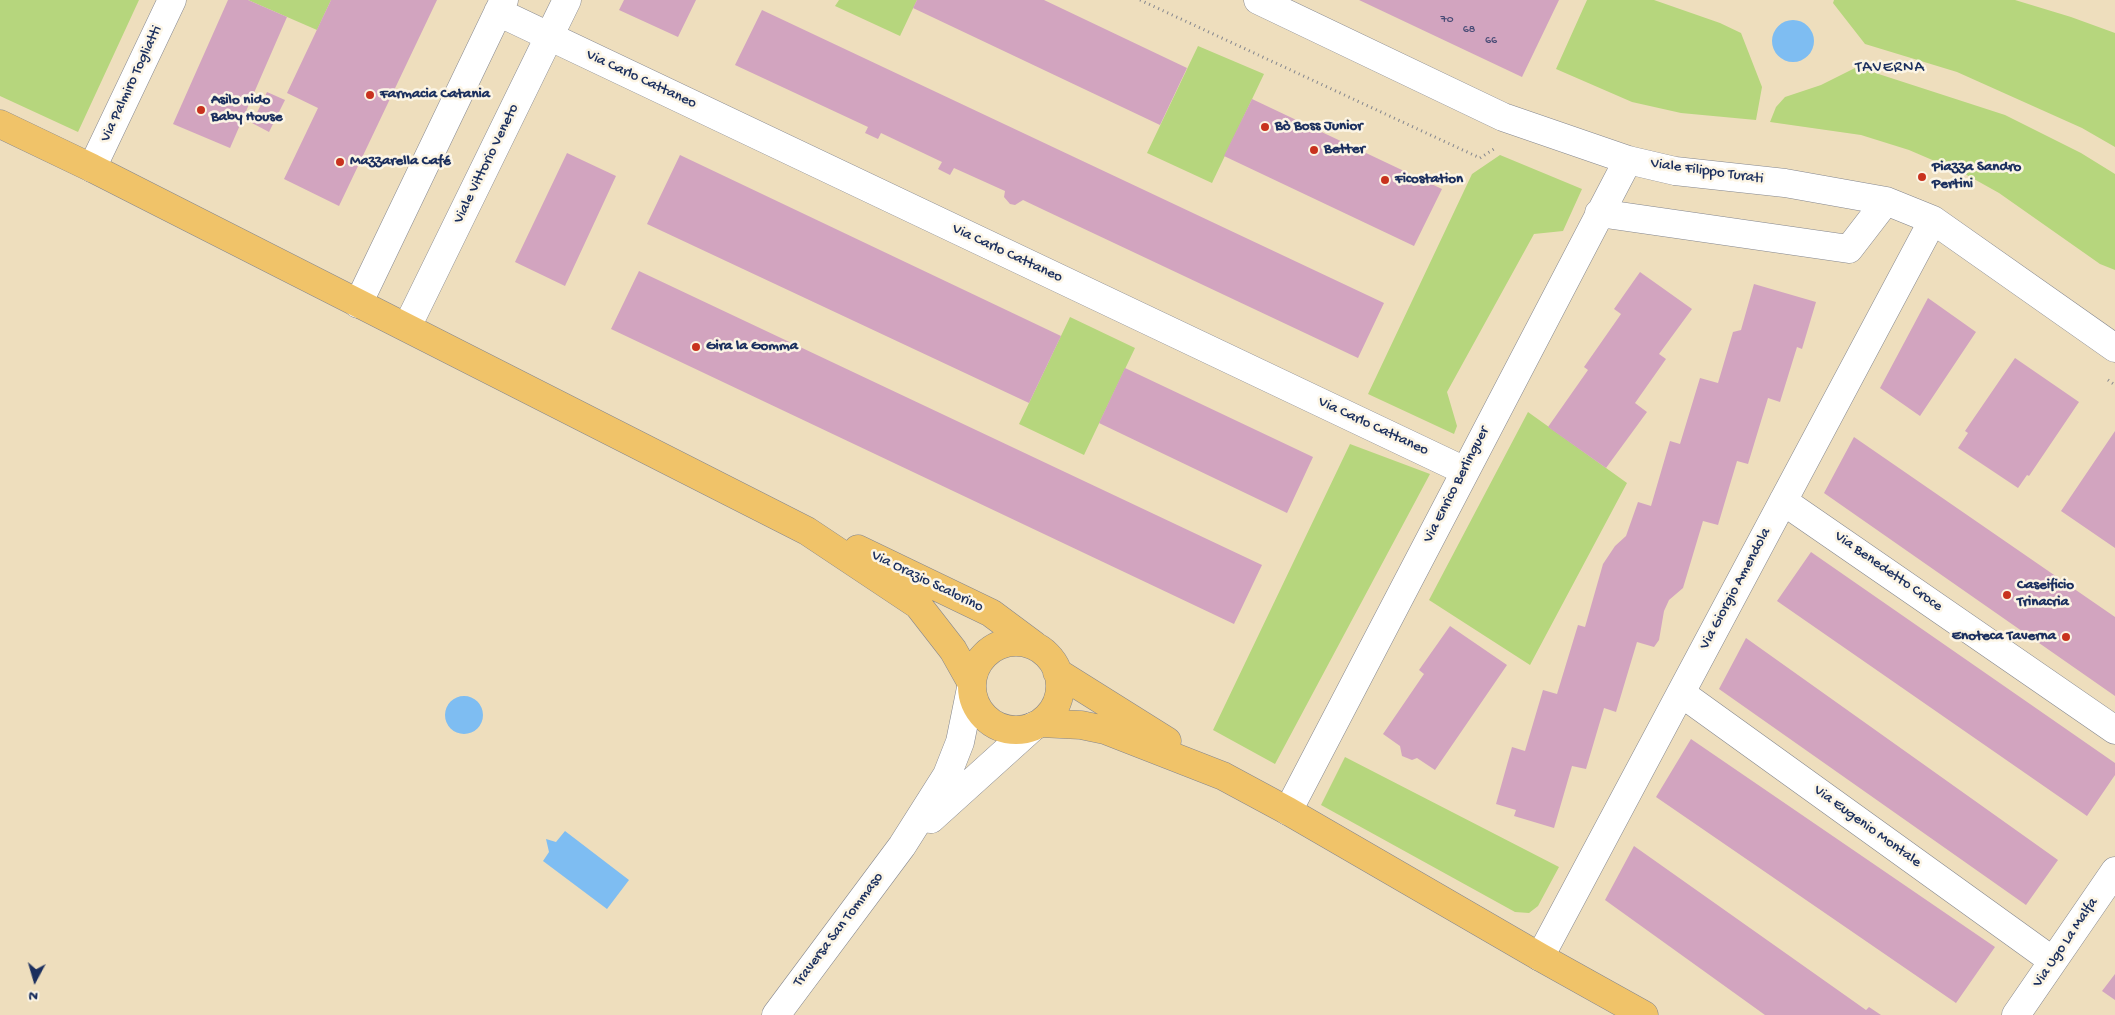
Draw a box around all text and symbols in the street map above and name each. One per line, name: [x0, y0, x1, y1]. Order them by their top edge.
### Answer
house number: 70: [1440, 13, 1454, 27]
street label: Via Palmiro Togliatti: [97, 23, 167, 145]
house number: 68: [1463, 23, 1475, 37]
house number: 66: [1485, 34, 1497, 48]
street label: Via Carlo Cattaneo: [583, 47, 699, 113]
district label: TAVERNA: [1854, 59, 1926, 79]
place label: Farmacia Catania: [380, 86, 490, 104]
marker: Farmacia Catania: [364, 89, 376, 101]
place label: Asilo nido Baby House: [211, 92, 282, 127]
street label: Viale Vittorio Veneto: [450, 101, 524, 227]
marker: Asilo nido Baby House: [195, 104, 207, 116]
place label: Bò Boss Junior: [1275, 118, 1363, 136]
marker: Bò Boss Junior: [1259, 121, 1271, 133]
place label: Better: [1324, 141, 1365, 159]
marker: Better: [1308, 144, 1320, 156]
place label: Mazzarella Café: [350, 153, 451, 171]
street label: Viale Filippo Turati: [1649, 155, 1765, 189]
marker: Mazzarella Café: [334, 156, 346, 168]
place label: Piazza Sandro Pertini: [1932, 159, 2021, 194]
place label: Ficostation: [1395, 171, 1463, 189]
marker: Piazza Sandro Pertini: [1916, 171, 1928, 183]
marker: Ficostation: [1379, 174, 1391, 186]
street label: Via Carlo Cattaneo: [949, 221, 1065, 287]
place label: Gira la Gomma: [706, 338, 798, 356]
marker: Gira la Gomma: [690, 341, 702, 353]
street label: Via Carlo Cattaneo: [1315, 394, 1431, 460]
street label: Via Enrico Berlinguer: [1420, 424, 1494, 546]
street label: Via Giorgio Amendola: [1696, 525, 1776, 653]
street label: Via Benedetto Croce: [1830, 528, 1946, 616]
street label: Via Orazio Scalorino: [868, 547, 986, 617]
place label: Caseificio Trinacria: [2017, 577, 2074, 612]
marker: Caseificio Trinacria: [2001, 589, 2013, 601]
place label: Enoteca Taverna: [1952, 628, 2056, 646]
marker: Enoteca Taverna: [2060, 631, 2072, 643]
street label: Via Eugenio Montale: [1810, 782, 1924, 872]
street label: Traversa San Tommaso: [790, 869, 888, 991]
street label: Via Ugo La Malfa: [2029, 895, 2103, 991]
north arrow: [10, 955, 60, 1005]
text: N: [28, 986, 39, 1004]

